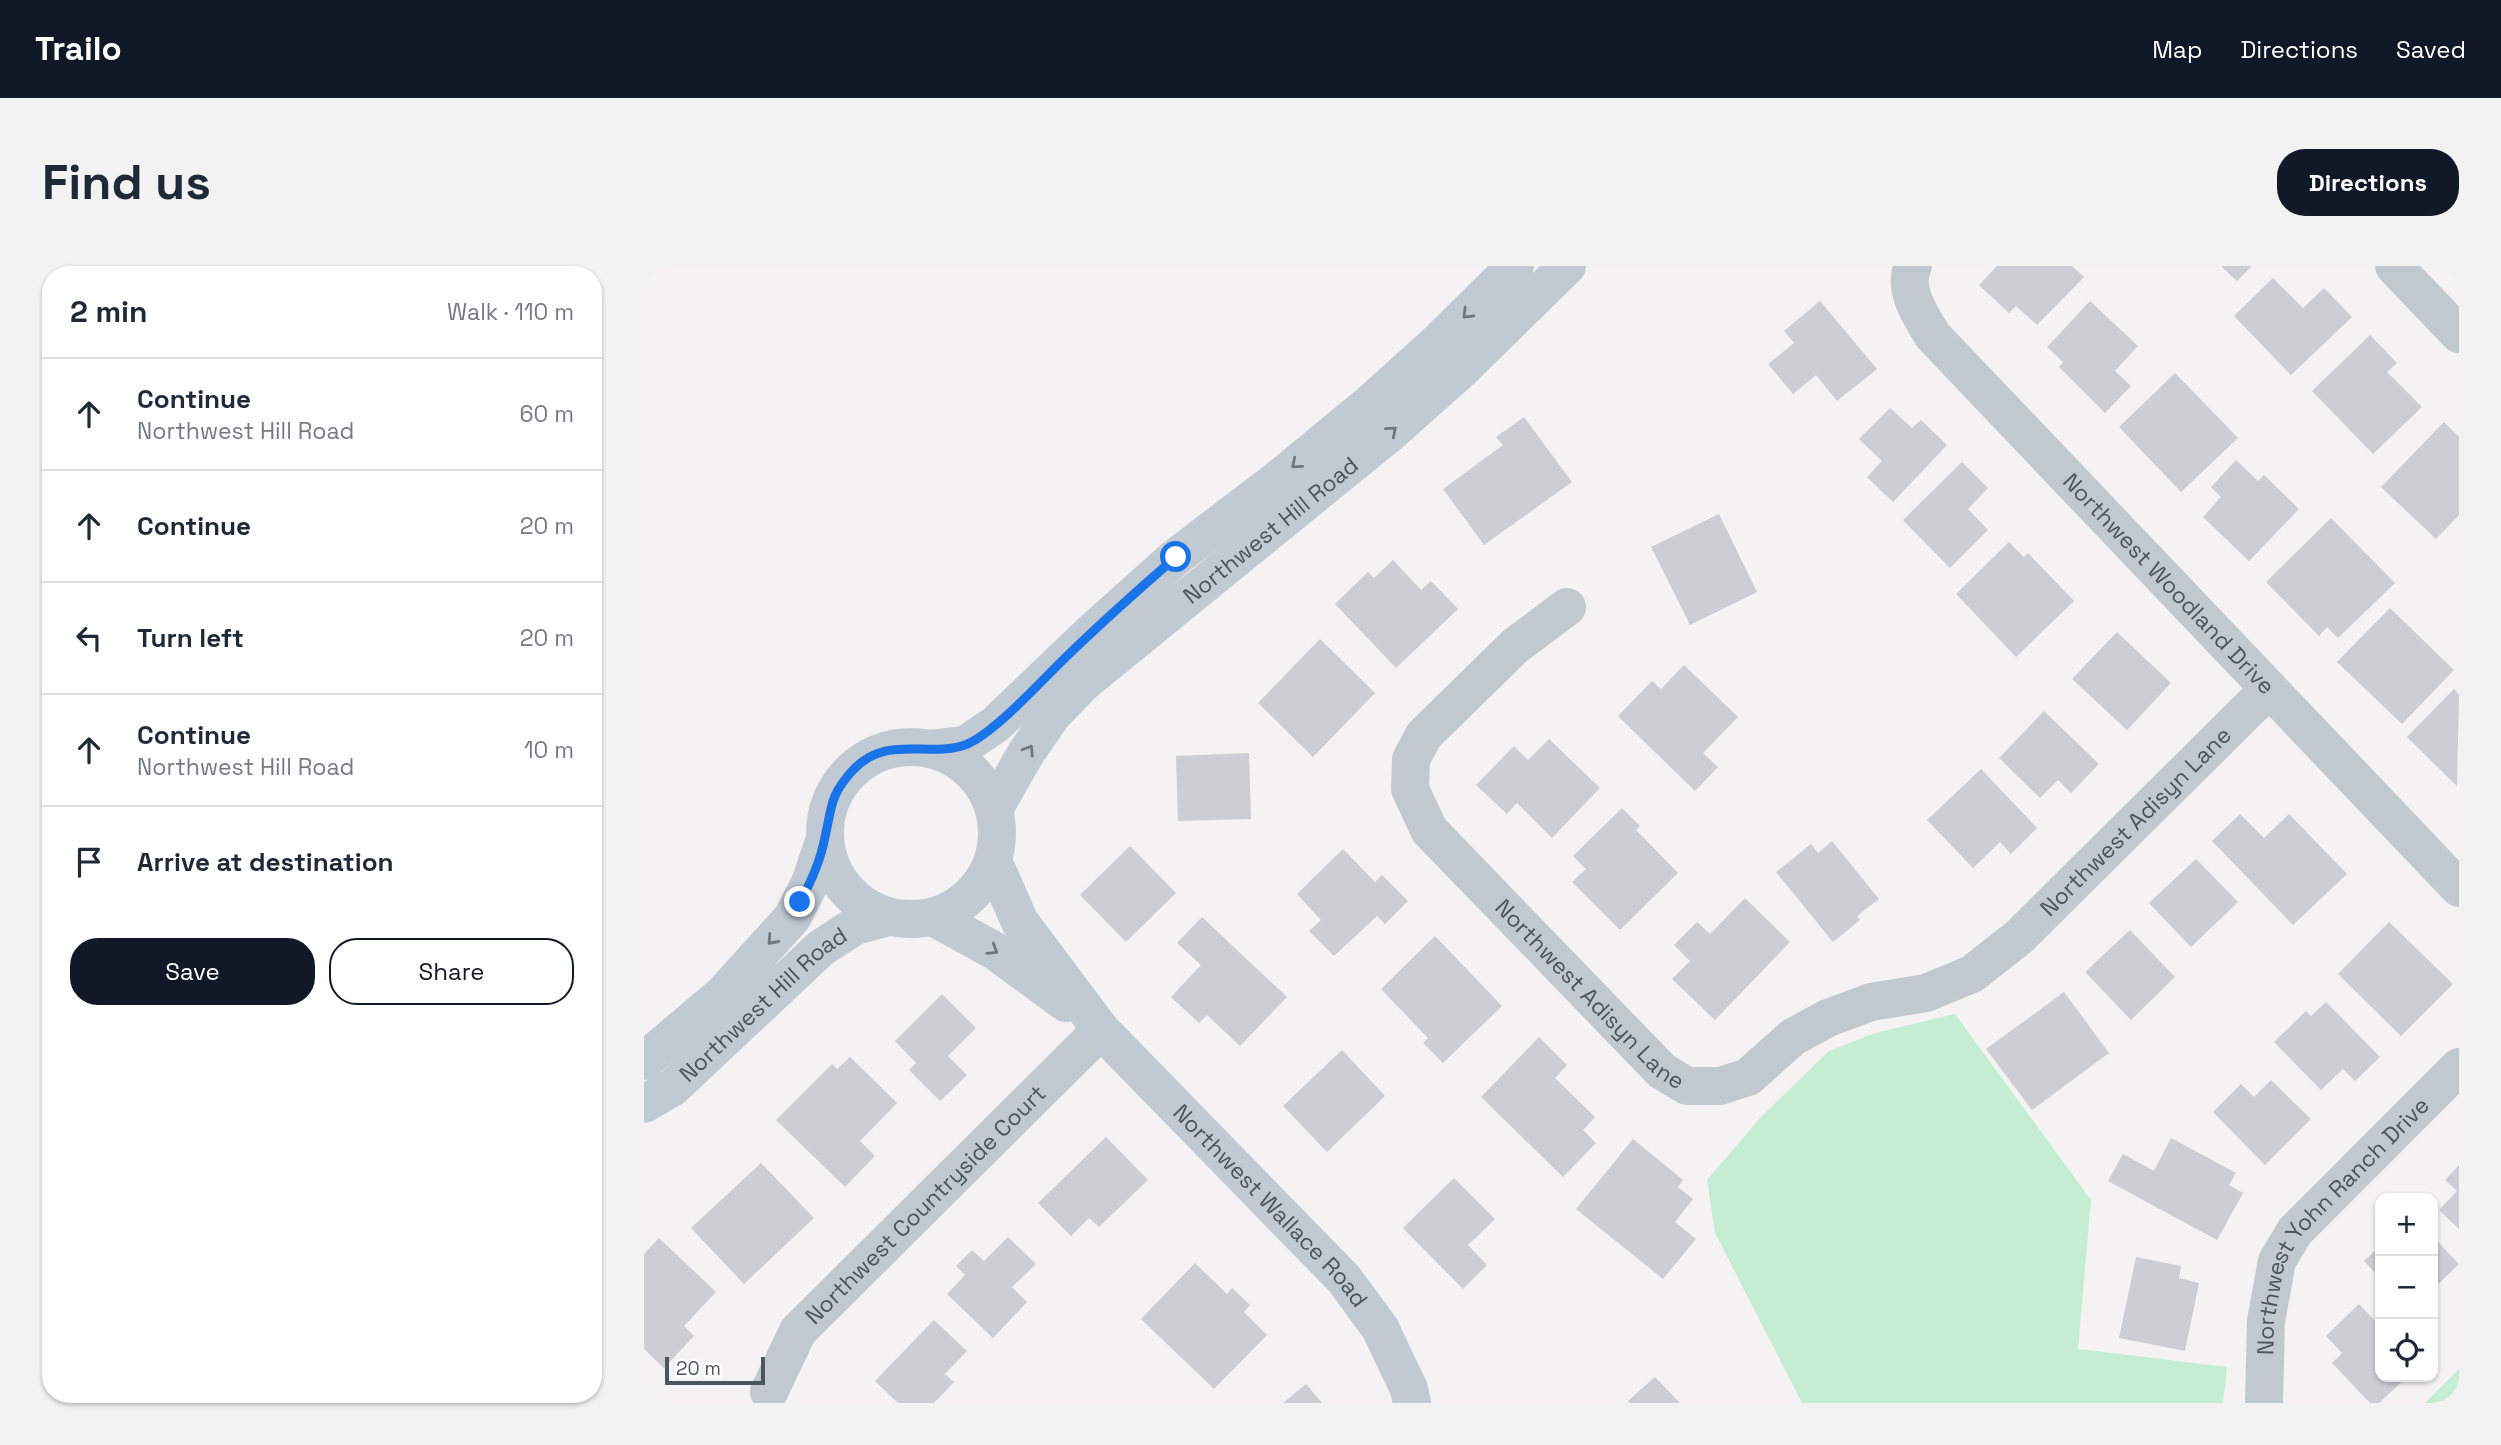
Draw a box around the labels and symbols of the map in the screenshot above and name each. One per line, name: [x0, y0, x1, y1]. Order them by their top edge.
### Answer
one-way arrow: [1462, 305, 1475, 318]
one-way arrow: [1384, 427, 1397, 439]
street label: Northwest Hill Road: [1177, 450, 1364, 610]
one-way arrow: [1292, 456, 1305, 468]
street label: Northwest Woodland Drive: [2056, 467, 2282, 701]
route start: [1160, 541, 1191, 572]
street label: Northwest Adisyn Lane: [2034, 720, 2237, 923]
one-way arrow: [1020, 745, 1033, 758]
route end: [784, 886, 815, 917]
street label: Northwest Adisyn Lane: [1489, 893, 1690, 1096]
street label: Northwest Hill Road: [673, 920, 853, 1089]
one-way arrow: [768, 932, 780, 945]
one-way arrow: [985, 942, 998, 955]
street label: Northwest Countryside Court: [799, 1078, 1052, 1331]
street label: Northwest Yohn Ranch Drive: [2250, 1090, 2436, 1355]
street label: Northwest Wallace Road: [1167, 1098, 1375, 1313]
scale bar: [665, 1354, 765, 1386]

